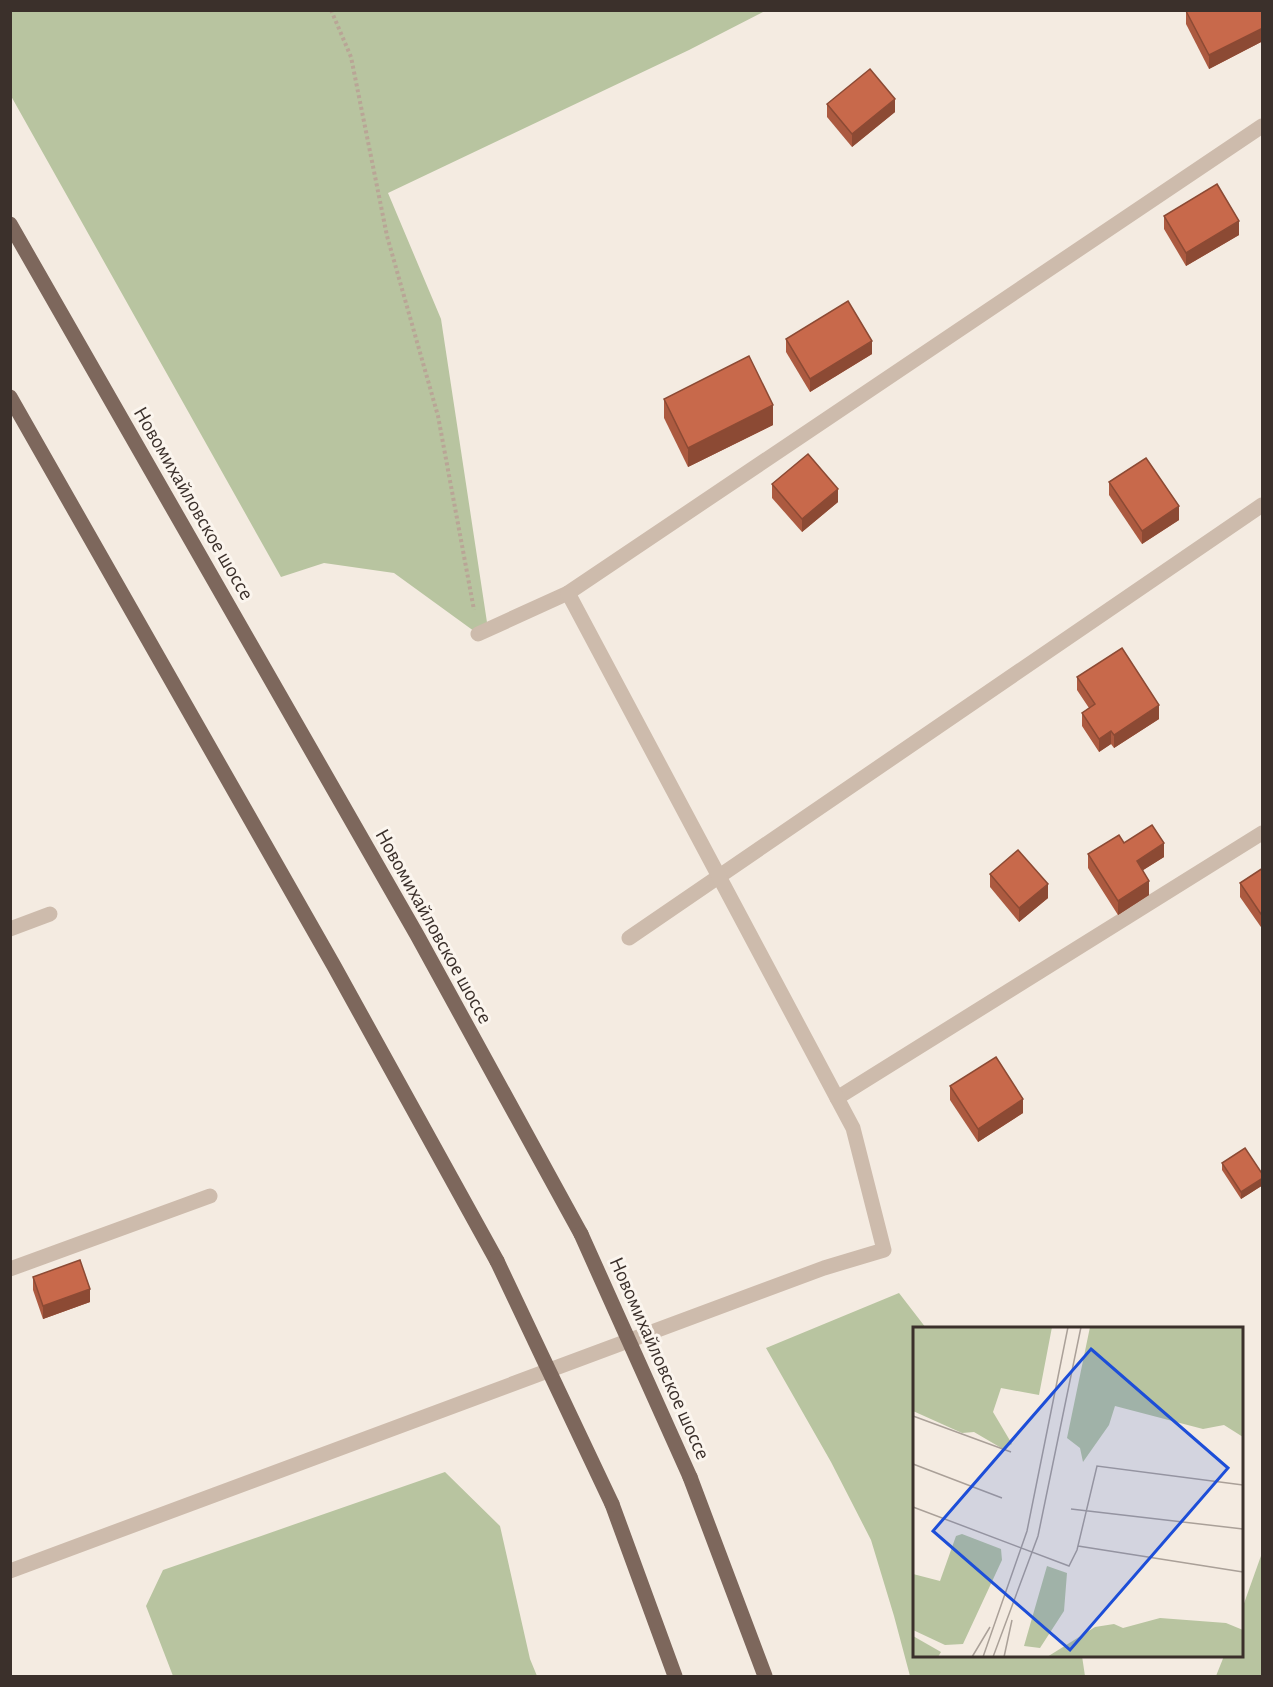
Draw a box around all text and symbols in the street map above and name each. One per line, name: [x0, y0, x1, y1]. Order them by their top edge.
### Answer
street label: Новомихайловское шоссе: [130, 403, 258, 604]
street label: Новомихайловское шоссе: [371, 825, 496, 1027]
street label: Новомихайловское шоссе: [605, 1254, 714, 1463]
inset map: [913, 1327, 1243, 1657]

